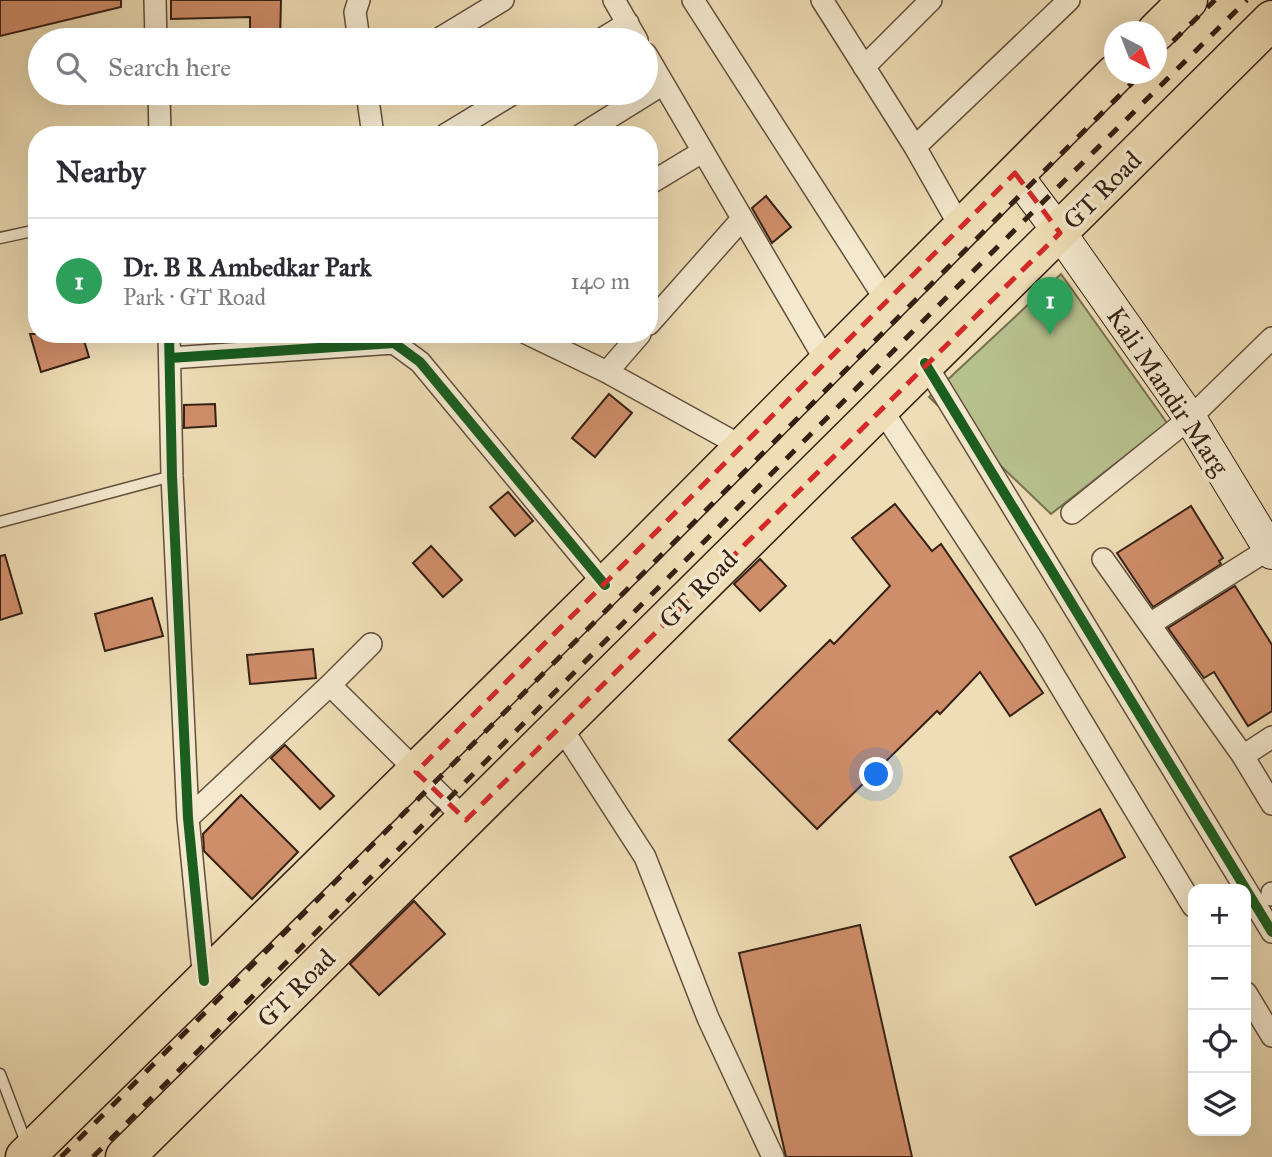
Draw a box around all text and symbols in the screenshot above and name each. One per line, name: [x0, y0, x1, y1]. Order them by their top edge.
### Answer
north arrow: [1104, 21, 1167, 84]
search box: [28, 28, 658, 105]
icon: search: [52, 48, 90, 86]
text: Search here: [108, 51, 231, 83]
street label: GT Road: [1056, 144, 1148, 236]
text: Nearby: [56, 154, 146, 190]
text: Dr. B R Ambedkar Park: [123, 251, 372, 283]
text: 1: [74, 267, 84, 295]
text: 140 m: [570, 267, 630, 295]
pin: 1: [1027, 277, 1073, 335]
text: Park · GT Road: [123, 283, 266, 311]
street label: Kali Mandir Marg: [1100, 301, 1237, 482]
street label: GT Road: [652, 543, 744, 635]
your location: [859, 757, 893, 791]
map controls: [1188, 884, 1251, 1136]
button: +: [1188, 884, 1251, 947]
street label: GT Road: [250, 942, 342, 1034]
button: −: [1188, 947, 1251, 1010]
button: locate: [1188, 1010, 1251, 1073]
button: layers: [1188, 1073, 1251, 1136]

